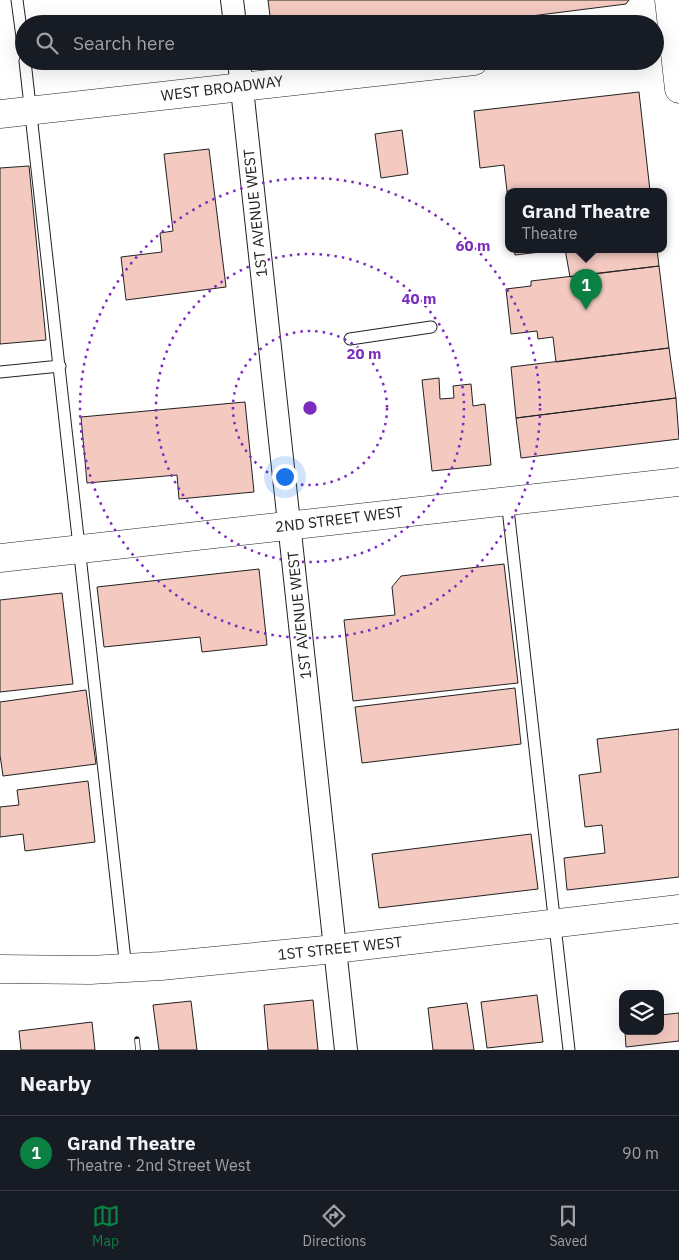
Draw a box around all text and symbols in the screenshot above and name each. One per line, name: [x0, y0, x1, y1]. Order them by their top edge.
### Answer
search box: [15, 15, 664, 70]
icon: search: [33, 29, 61, 57]
text: Search here: [73, 31, 175, 55]
street label: WEST BROADWAY: [160, 71, 284, 105]
street label: 1ST AVENUE WEST: [239, 148, 271, 278]
popup: [505, 188, 667, 253]
text: Grand Theatre: [522, 199, 650, 223]
text: Theatre: [522, 223, 577, 243]
text: 60 m: [456, 236, 490, 255]
pin: 1: [570, 269, 602, 310]
text: 40 m: [402, 289, 436, 308]
text: 20 m: [347, 344, 381, 363]
centre of rings: [301, 399, 319, 417]
your location: [272, 464, 298, 490]
street label: 2ND STREET WEST: [274, 502, 404, 536]
street label: 1ST AVENUE WEST: [283, 550, 315, 680]
street label: 1ST STREET WEST: [277, 932, 404, 964]
map controls: [619, 990, 664, 1035]
button: layers: [619, 990, 664, 1035]
text: Nearby: [20, 1069, 91, 1097]
text: Grand Theatre: [67, 1131, 196, 1155]
text: 1: [31, 1143, 41, 1163]
text: 90 m: [622, 1143, 659, 1163]
text: Theatre · 2nd Street West: [67, 1155, 251, 1175]
tab: Map: [92, 1202, 120, 1250]
tab: Directions: [303, 1202, 366, 1250]
tab: Saved: [549, 1202, 587, 1250]

